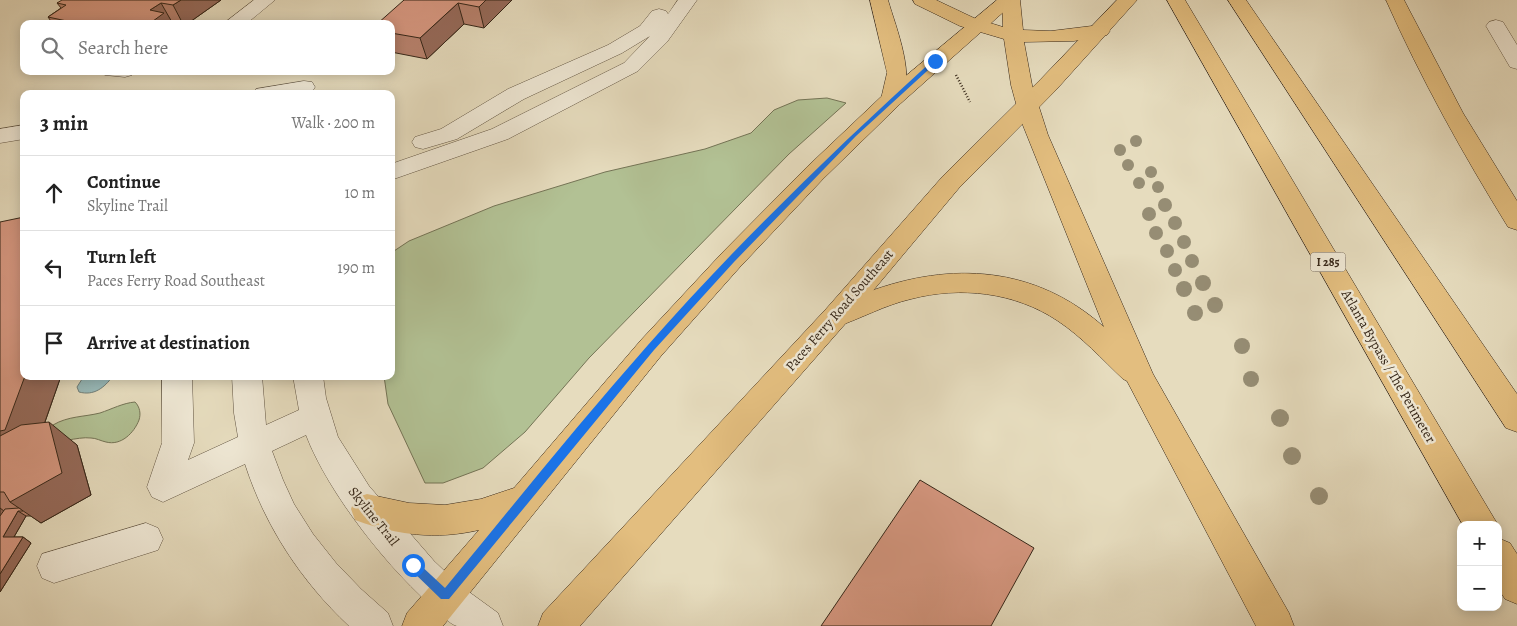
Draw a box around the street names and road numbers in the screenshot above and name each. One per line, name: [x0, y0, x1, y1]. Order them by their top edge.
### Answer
street label: Paces Ferry Road Southeast: [781, 245, 898, 375]
road number: I 285: [1310, 252, 1346, 272]
street label: Atlanta Bypass / The Perimeter: [1336, 285, 1441, 447]
street label: Skyline Trail: [344, 483, 404, 550]

